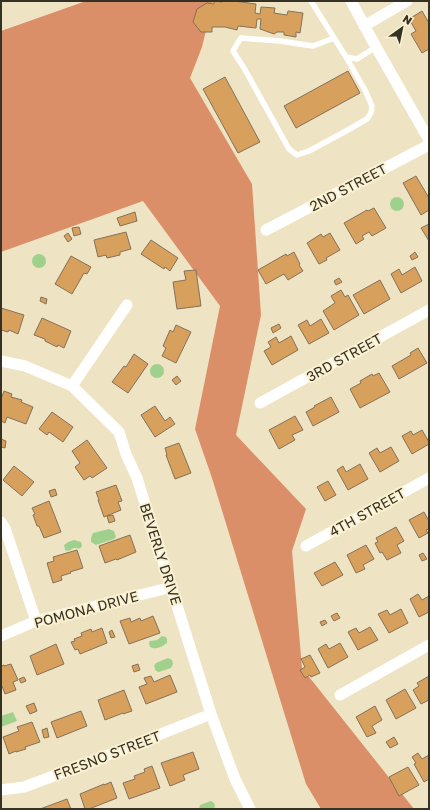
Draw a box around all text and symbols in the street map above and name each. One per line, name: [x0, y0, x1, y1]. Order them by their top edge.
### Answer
north arrow: [382, 8, 422, 48]
text: N: [401, 11, 415, 27]
street label: 2ND STREET: [306, 159, 390, 214]
street label: 3RD STREET: [303, 329, 385, 385]
street label: 4TH STREET: [326, 484, 408, 540]
street label: BEVERLY DRIVE: [137, 501, 185, 607]
street label: POMONA DRIVE: [32, 587, 140, 631]
street label: FRESNO STREET: [51, 727, 163, 783]

